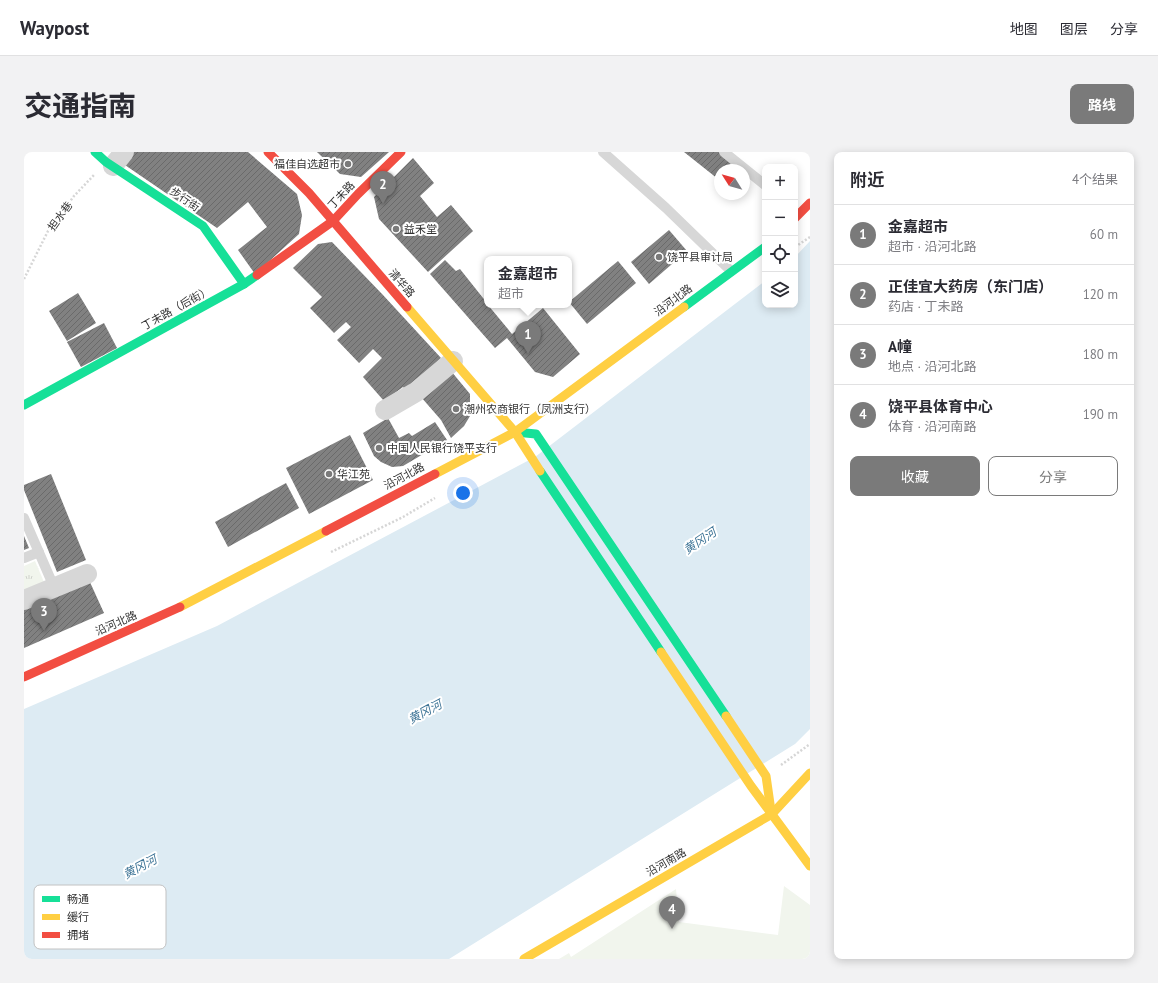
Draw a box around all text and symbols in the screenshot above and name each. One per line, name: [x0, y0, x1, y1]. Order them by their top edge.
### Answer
text: Waypost: [20, 16, 89, 40]
text: 地图: [1010, 20, 1038, 38]
text: 图层: [1060, 20, 1088, 38]
text: 分享: [1110, 20, 1138, 38]
button: 路线: [1070, 84, 1134, 124]
text: 交通指南: [24, 87, 136, 124]
place label: 福佳自选超市: [274, 157, 340, 171]
marker: 福佳自选超市: [343, 159, 353, 169]
north arrow: [714, 164, 750, 200]
map controls: [762, 164, 798, 308]
button: +: [762, 164, 798, 200]
text: 附近: [850, 169, 884, 191]
pin: 2: [370, 171, 396, 204]
text: 4个结果: [1072, 171, 1118, 188]
street label: 丁未路: [325, 178, 357, 212]
street label: 步行街: [167, 184, 203, 214]
street label: 担水巷: [45, 199, 75, 233]
button: −: [762, 200, 798, 236]
text: 金嘉超市: [888, 217, 948, 236]
place label: 益禾堂: [404, 222, 437, 236]
marker: 益禾堂: [391, 224, 401, 234]
text: 1: [859, 226, 867, 243]
text: 60 m: [1090, 226, 1118, 243]
button: locate: [762, 236, 798, 272]
text: 超市 · 沿河北路: [888, 238, 976, 255]
place label: 饶平县审计局: [667, 250, 733, 264]
marker: 饶平县审计局: [654, 252, 664, 262]
popup: [484, 256, 572, 308]
text: 金嘉超市: [498, 264, 558, 283]
street label: 清华路: [386, 266, 418, 300]
button: layers: [762, 272, 798, 308]
text: 正佳宜大药房（东门店）: [888, 277, 1053, 296]
street label: 沿河北路: [651, 281, 695, 319]
street label: 丁未路（后街）: [139, 283, 213, 333]
text: 超市: [498, 285, 524, 302]
text: 2: [859, 286, 867, 303]
text: 120 m: [1083, 286, 1118, 303]
text: 药店 · 丁未路: [888, 298, 963, 315]
pin: 1: [515, 321, 541, 354]
text: A幢: [888, 337, 912, 356]
text: 3: [859, 346, 867, 363]
text: 180 m: [1083, 346, 1118, 363]
text: 地点 · 沿河北路: [888, 358, 976, 375]
text: 饶平县体育中心: [888, 397, 993, 416]
place label: 潮州农商银行（凤洲支行）: [464, 402, 596, 416]
marker: 潮州农商银行（凤洲支行）: [451, 404, 461, 414]
text: 4: [859, 406, 867, 423]
text: 190 m: [1083, 406, 1118, 423]
text: 体育 · 沿河南路: [888, 418, 976, 435]
place label: 中国人民银行饶平支行: [387, 441, 497, 455]
marker: 中国人民银行饶平支行: [374, 443, 384, 453]
button: 收藏: [850, 456, 980, 496]
button: 分享: [988, 456, 1118, 496]
street label: 沿河北路: [381, 459, 427, 493]
place label: 华江苑: [337, 467, 370, 481]
marker: 华江苑: [324, 469, 334, 479]
your location: [453, 483, 473, 503]
water label: 黄冈河: [681, 523, 720, 557]
pin: 3: [31, 598, 57, 631]
street label: 沿河北路: [93, 608, 139, 638]
water label: 黄冈河: [405, 696, 446, 727]
street label: 沿河南路: [643, 845, 689, 879]
water label: 黄冈河: [120, 851, 161, 882]
legend: [34, 885, 166, 949]
text: 畅通: [67, 892, 89, 906]
pin: 4: [659, 896, 685, 929]
text: 缓行: [67, 910, 89, 924]
text: 拥堵: [67, 928, 89, 942]

